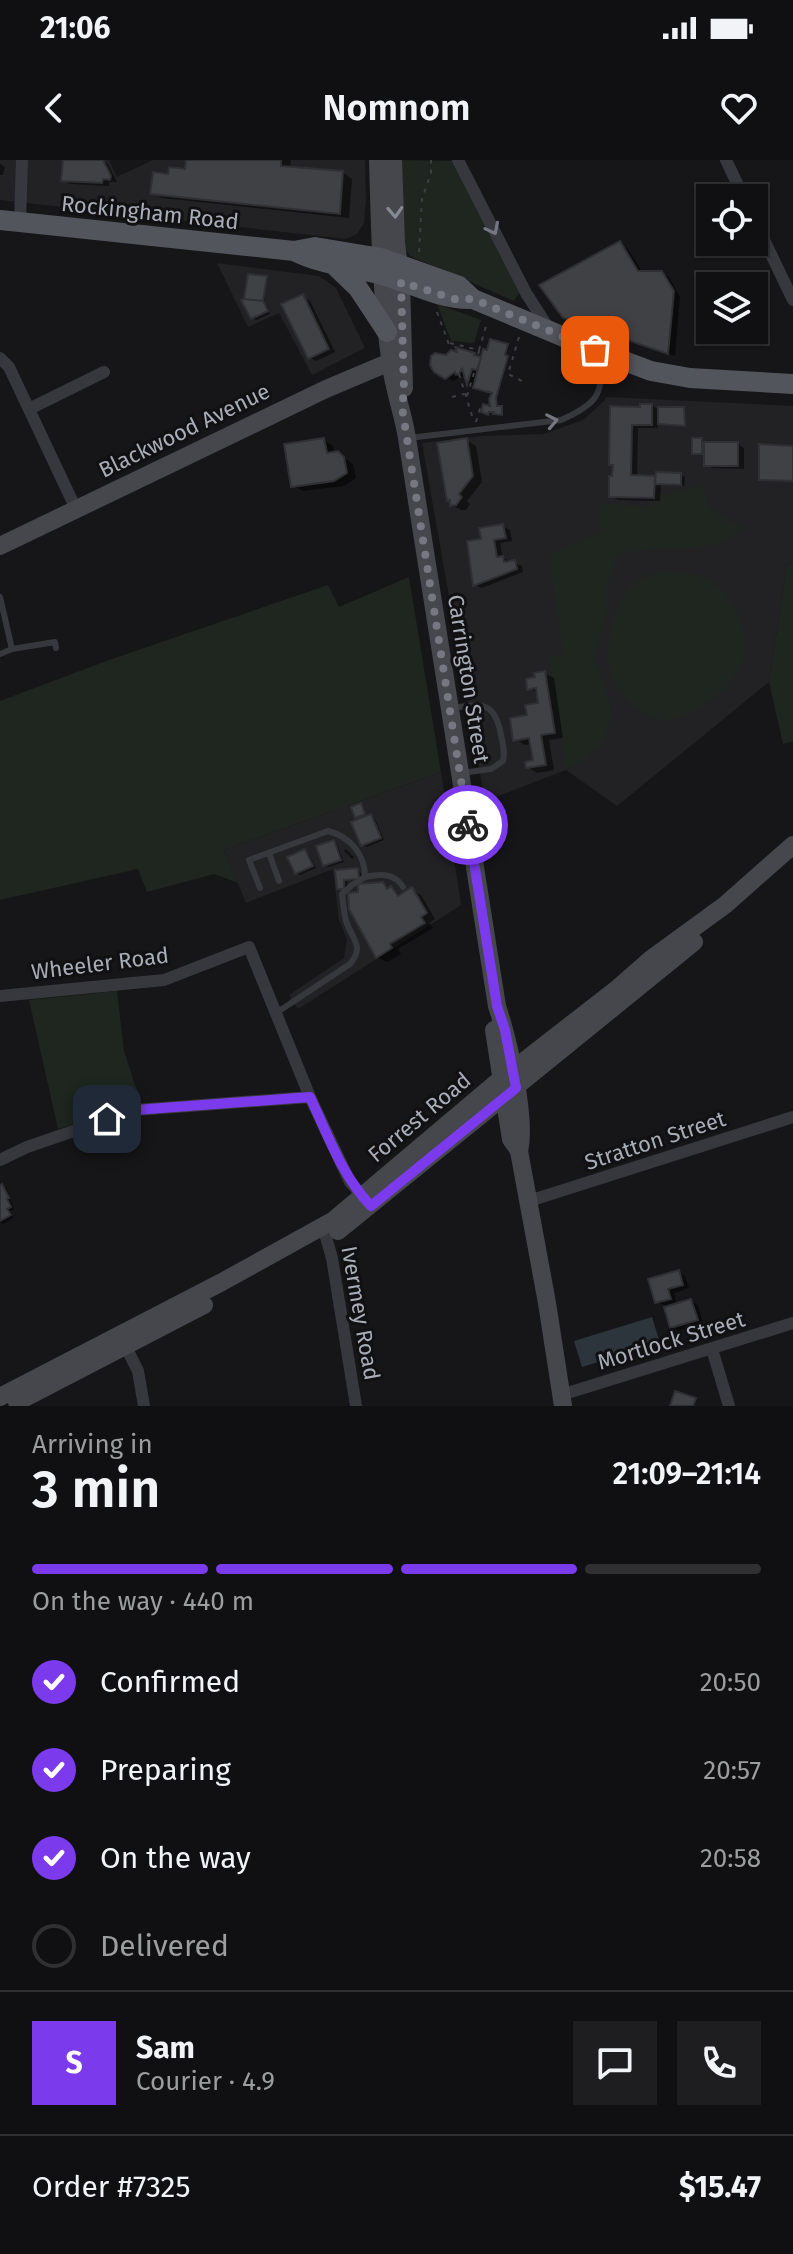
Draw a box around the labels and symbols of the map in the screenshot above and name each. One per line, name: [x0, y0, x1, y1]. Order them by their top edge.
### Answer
street label: Rockingham Road: [60, 190, 240, 235]
one-way arrow: [386, 206, 403, 219]
one-way arrow: [484, 221, 499, 236]
pin: [561, 316, 629, 384]
street label: Blackwood Avenue: [94, 377, 274, 484]
one-way arrow: [545, 413, 559, 430]
street label: Carrington Street: [442, 593, 495, 765]
courier: [428, 785, 508, 865]
street label: Wheeler Road: [30, 942, 170, 985]
street label: Forrest Road: [362, 1067, 476, 1168]
pin: [73, 1085, 141, 1153]
street label: Stratton Street: [581, 1105, 729, 1176]
street label: Ivermey Road: [335, 1244, 386, 1382]
street label: Mortlock Street: [594, 1305, 748, 1376]

